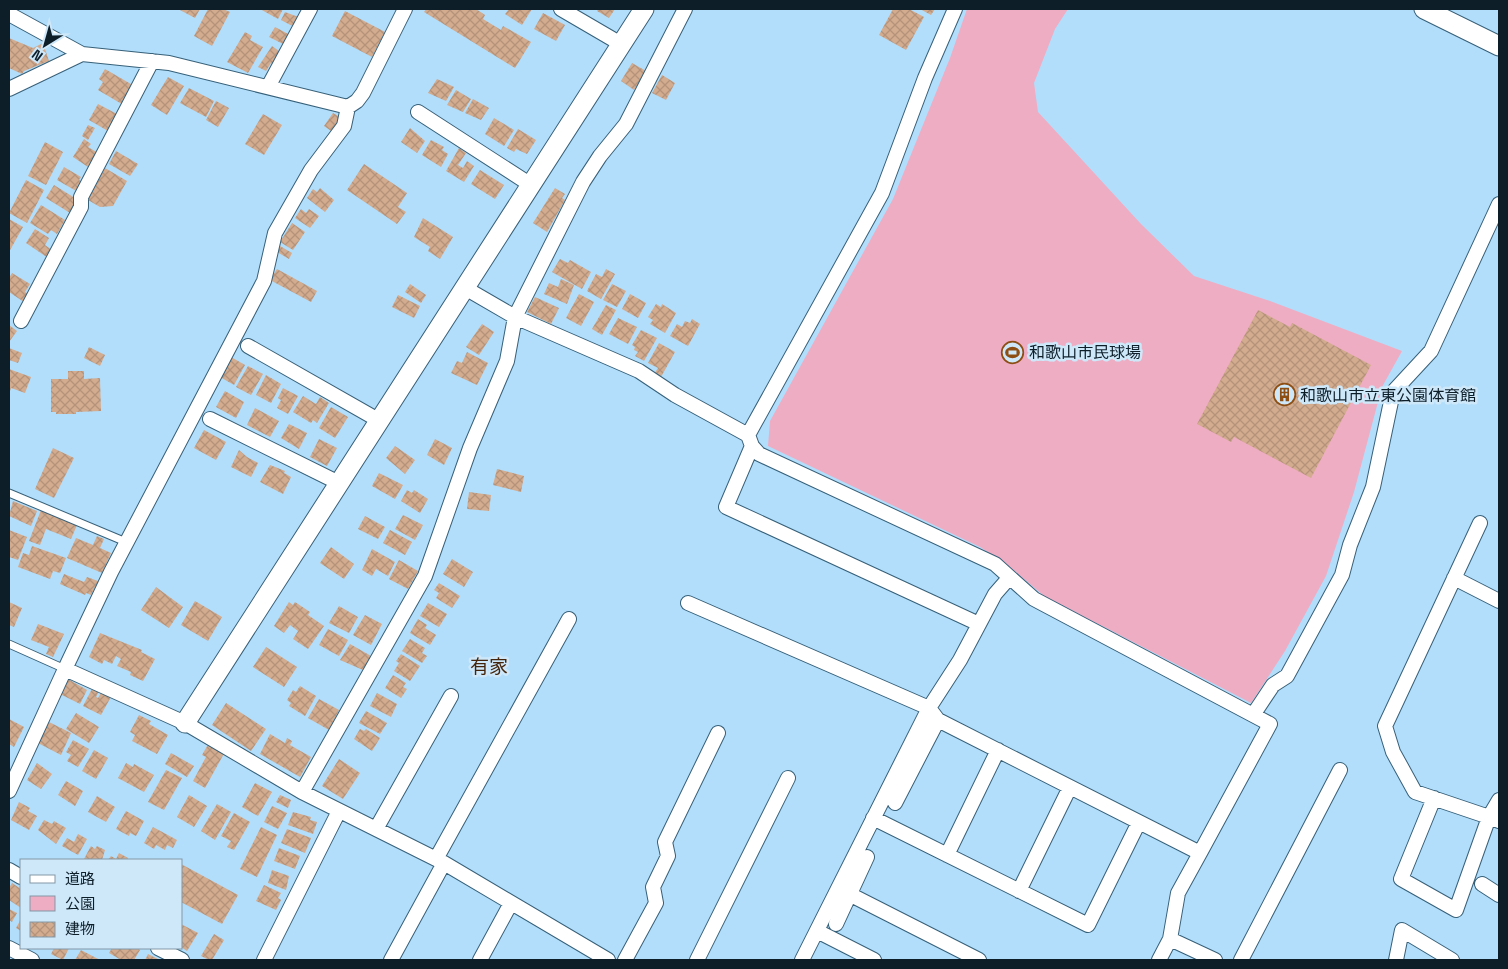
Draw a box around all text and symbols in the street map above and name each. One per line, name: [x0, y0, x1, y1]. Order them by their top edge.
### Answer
north arrow: [20, 20, 70, 70]
text: N: [28, 45, 46, 65]
sports icon: 和歌山市民球場: [1001, 340, 1025, 364]
place label: 和歌山市民球場: [1029, 342, 1141, 363]
building icon: 和歌山市立東公園体育館: [1272, 383, 1296, 407]
place label: 和歌山市立東公園体育館: [1300, 385, 1476, 406]
district label: 有家: [470, 654, 508, 679]
legend: [20, 859, 182, 949]
text: 道路: [65, 869, 95, 888]
text: 公園: [65, 894, 95, 913]
text: 建物: [65, 919, 95, 938]

